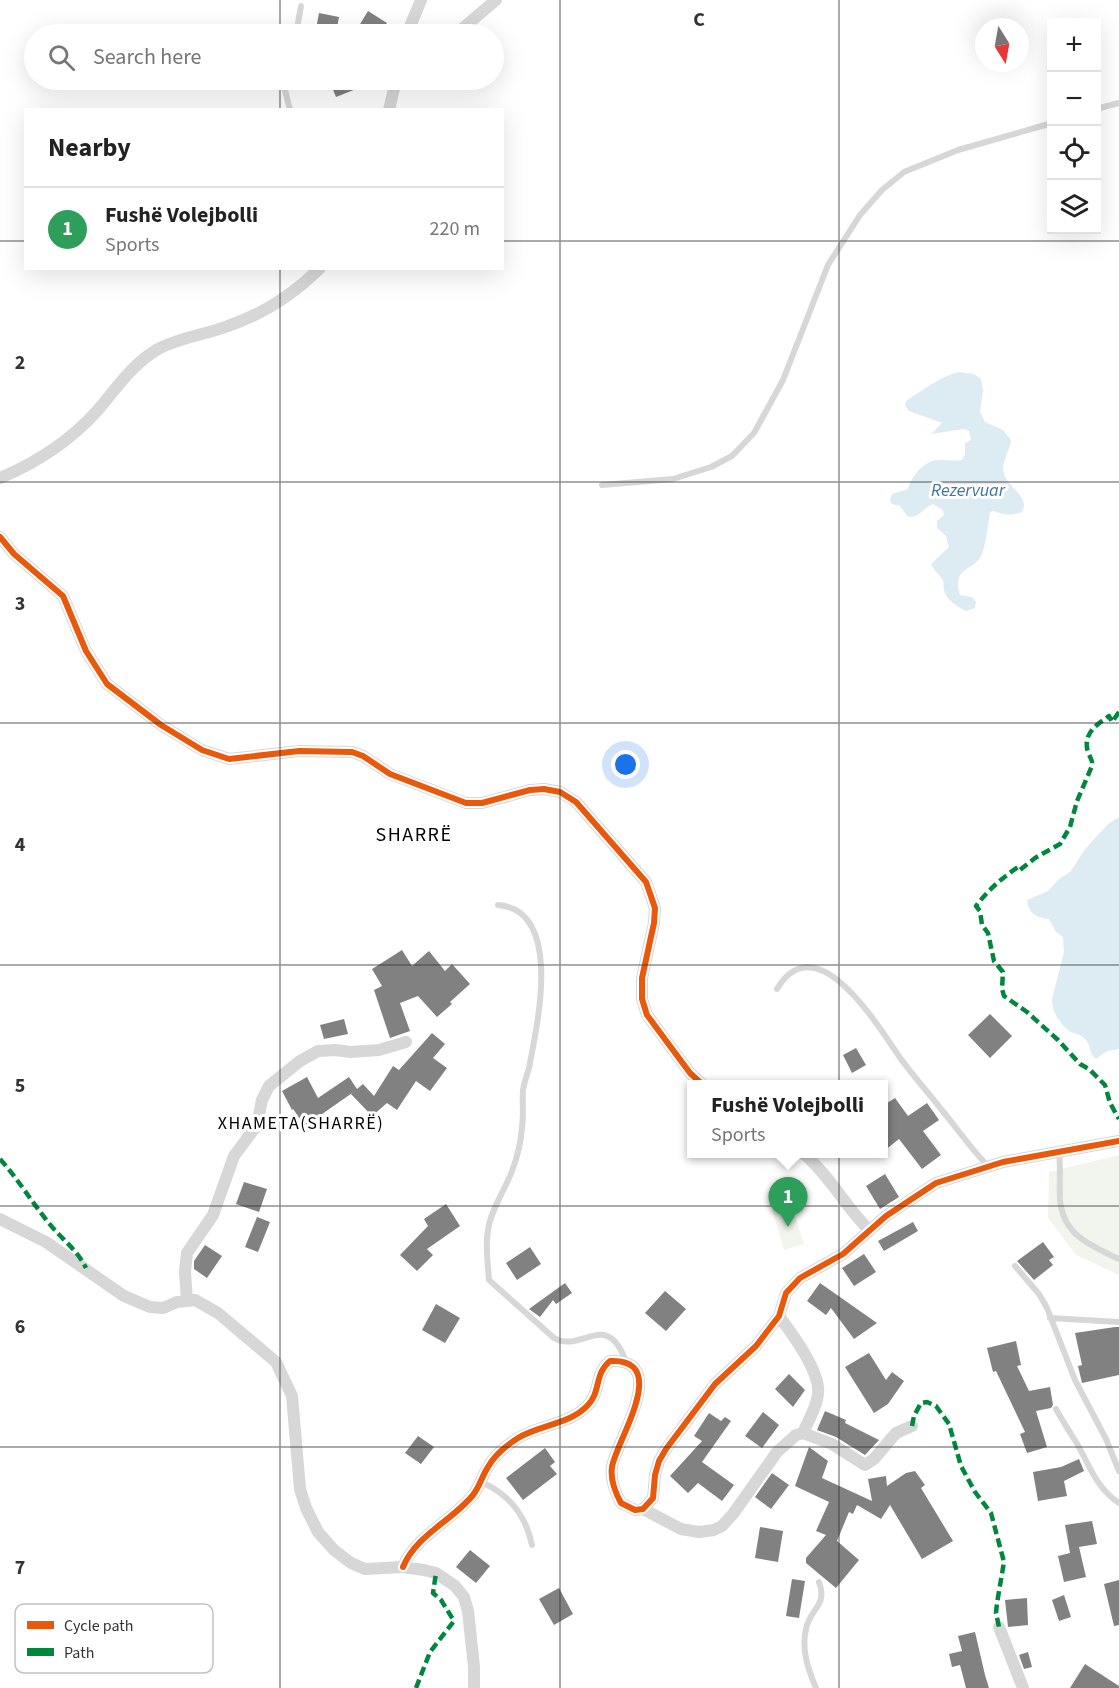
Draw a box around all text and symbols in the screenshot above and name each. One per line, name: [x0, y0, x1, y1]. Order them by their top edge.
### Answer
text: C: [693, 6, 705, 34]
north arrow: [975, 18, 1029, 72]
map controls: [1047, 18, 1101, 234]
button: +: [1047, 18, 1101, 72]
search box: [24, 24, 504, 90]
icon: search: [45, 41, 78, 74]
text: Search here: [93, 41, 201, 73]
button: −: [1047, 72, 1101, 126]
button: locate: [1047, 126, 1101, 180]
text: Nearby: [48, 129, 131, 166]
button: layers: [1047, 180, 1101, 234]
text: Fushë Volejbolli: [105, 199, 258, 231]
text: 1: [62, 215, 73, 243]
text: 220 m: [430, 215, 480, 243]
text: Sports: [105, 231, 160, 259]
text: 2: [15, 349, 25, 377]
water label: Rezervuar: [931, 478, 1006, 503]
text: 3: [15, 590, 25, 618]
your location: [611, 750, 640, 779]
district label: SHARRË: [376, 821, 452, 849]
text: 4: [15, 831, 26, 859]
text: 5: [15, 1072, 25, 1100]
popup: [687, 1080, 888, 1158]
text: Fushë Volejbolli: [711, 1089, 864, 1121]
district label: XHAMETA(SHARRË): [218, 1111, 384, 1136]
text: Sports: [711, 1121, 765, 1149]
pin: 1: [768, 1178, 808, 1227]
text: 6: [15, 1313, 25, 1341]
text: 7: [15, 1554, 25, 1582]
legend: [15, 1604, 213, 1673]
text: Cycle path: [64, 1615, 133, 1637]
text: Path: [64, 1642, 94, 1664]

